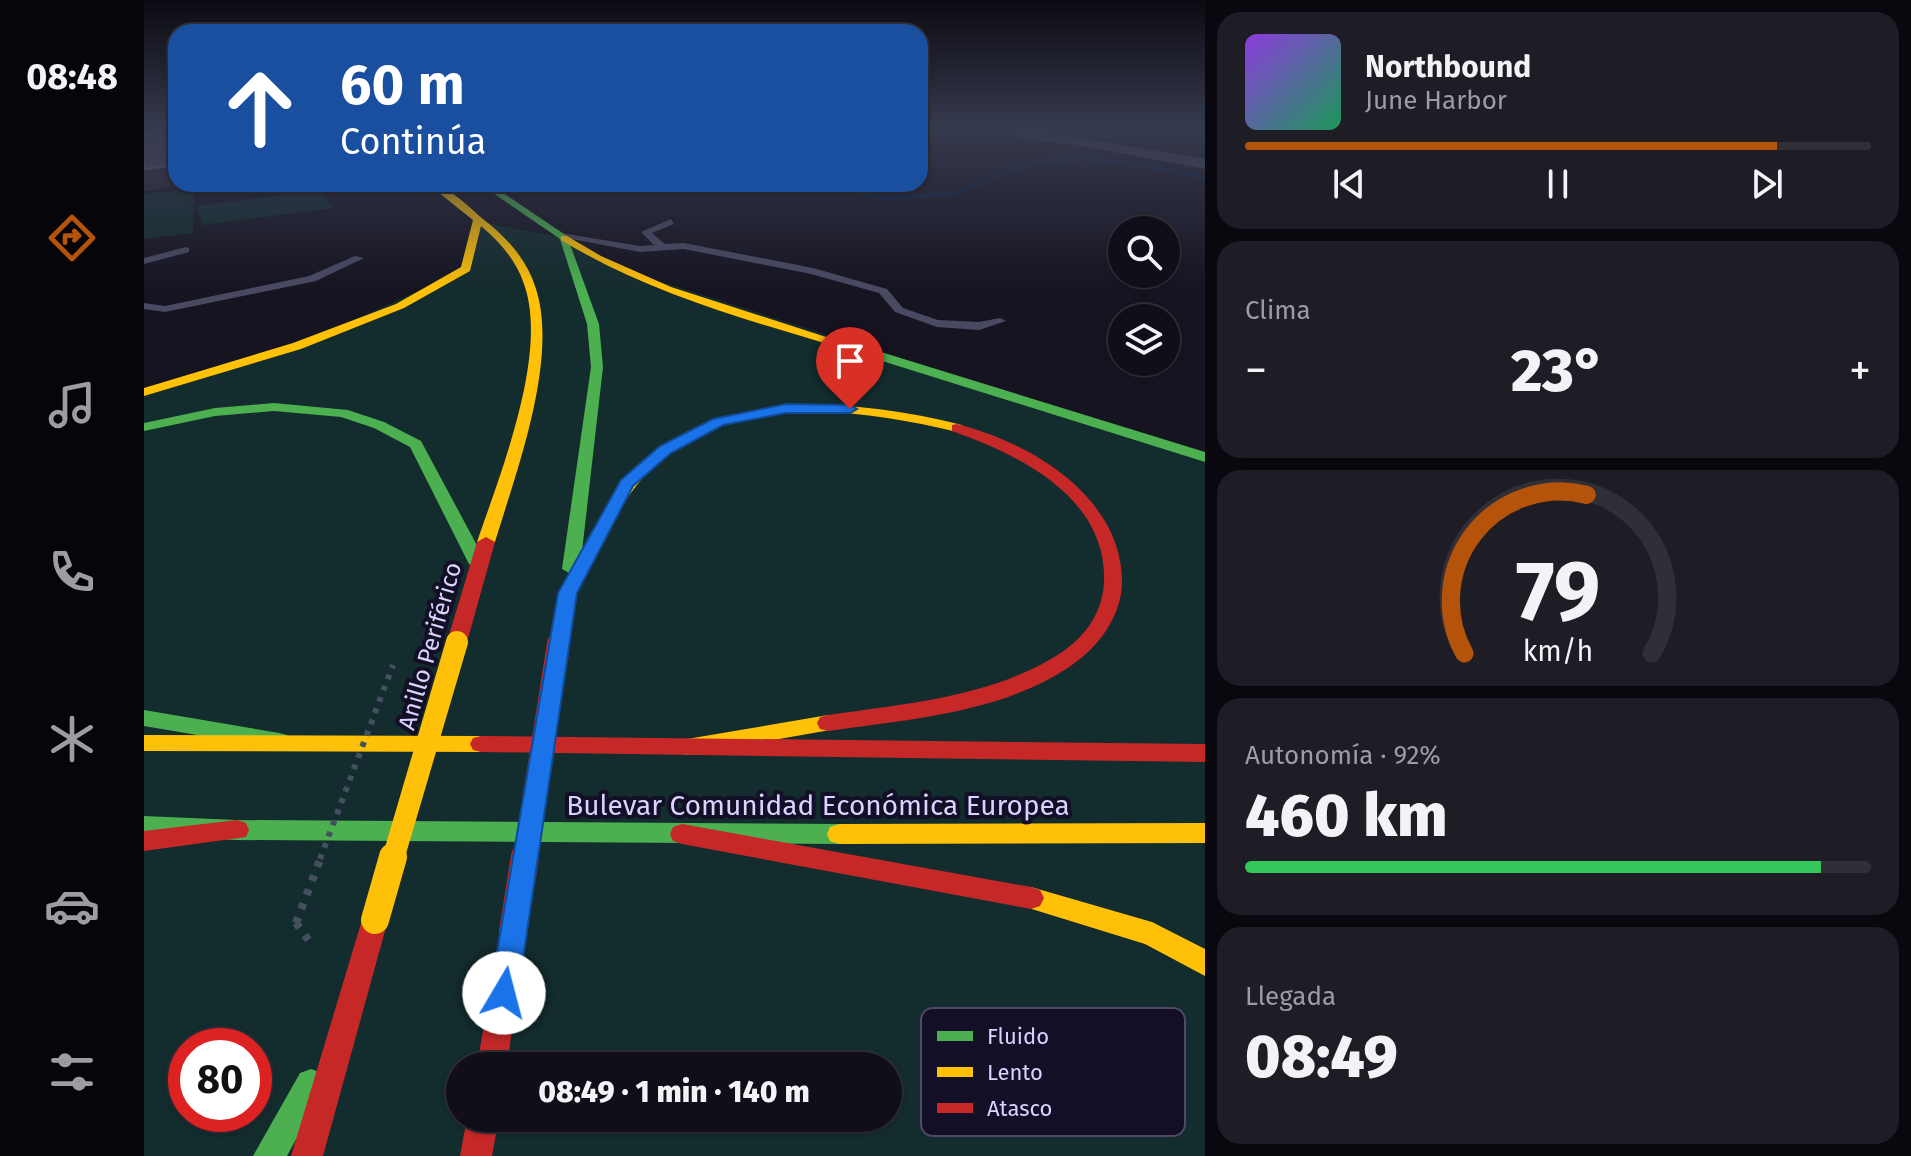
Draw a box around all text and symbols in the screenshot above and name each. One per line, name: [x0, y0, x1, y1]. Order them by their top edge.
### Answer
text: Northbound: [1365, 49, 1531, 85]
text: 60 m: [340, 52, 465, 119]
text: 08:48: [26, 55, 118, 99]
icon: ahead: [208, 56, 312, 160]
text: June Harbor: [1365, 85, 1507, 116]
text: Continúa: [340, 120, 486, 164]
icon: previous: [1327, 162, 1371, 206]
icon: pause: [1536, 162, 1580, 206]
icon: next: [1745, 162, 1789, 206]
icon: directions: [44, 210, 100, 266]
map controls: [1108, 216, 1180, 376]
button: search: [1108, 216, 1180, 288]
text: Clima: [1245, 295, 1311, 326]
button: layers: [1108, 304, 1180, 376]
pin: [816, 327, 884, 409]
text: 23°: [1511, 335, 1605, 407]
icon: arrive: [828, 339, 872, 383]
text: −: [1245, 344, 1267, 397]
text: +: [1849, 344, 1871, 397]
icon: music: [44, 377, 100, 433]
text: 79: [1516, 542, 1600, 642]
icon: phone: [44, 544, 100, 600]
street label: Anillo Periférico: [393, 559, 467, 733]
text: km/h: [1523, 634, 1593, 669]
icon: climate: [44, 711, 100, 767]
text: Autonomía · 92%: [1245, 740, 1441, 771]
text: 460 km: [1245, 780, 1448, 852]
street label: Bulevar Comunidad Económica Europea: [566, 789, 1070, 822]
icon: car: [44, 878, 100, 934]
position arrow: [462, 951, 546, 1035]
text: Llegada: [1245, 981, 1336, 1012]
legend: [921, 1008, 1185, 1136]
text: 08:49: [1245, 1021, 1398, 1093]
text: Fluido: [987, 1023, 1049, 1050]
speed limit sign: 80: [168, 1028, 272, 1132]
icon: filters: [44, 1044, 100, 1100]
text: Lento: [987, 1059, 1043, 1086]
text: 08:49 · 1 min · 140 m: [538, 1074, 810, 1110]
text: Atasco: [987, 1095, 1052, 1122]

